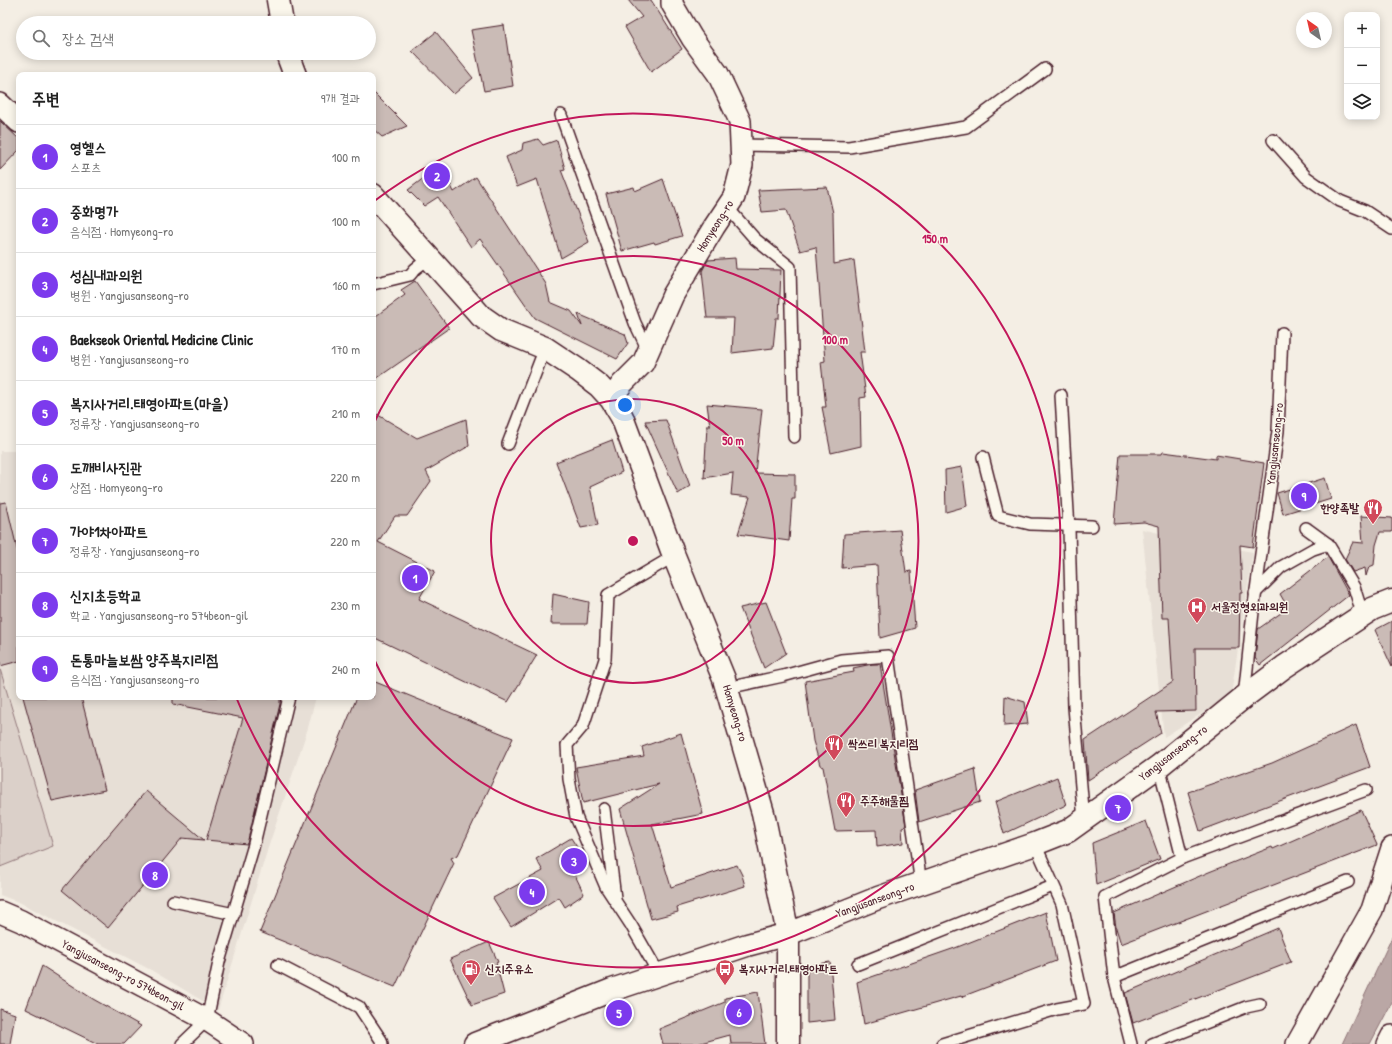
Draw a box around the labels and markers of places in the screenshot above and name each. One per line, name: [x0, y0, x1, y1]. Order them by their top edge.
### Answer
pin: 2: [424, 161, 450, 191]
pin: 9: [1291, 481, 1317, 511]
restaurant icon: 한양족발: [1362, 497, 1384, 525]
place label: 한양족발: [1319, 499, 1359, 516]
centre of rings: [626, 534, 640, 548]
pin: 1: [402, 563, 428, 593]
hospital icon: 서울정형외과의원: [1186, 596, 1208, 624]
place label: 서울정형외과의원: [1211, 598, 1289, 615]
restaurant icon: 싹쓰리 복지리점: [823, 733, 845, 761]
place label: 싹쓰리 복지리점: [847, 735, 919, 752]
restaurant icon: 주주해물찜: [835, 790, 857, 818]
place label: 주주해물찜: [860, 792, 909, 809]
pin: 7: [1105, 793, 1131, 823]
pin: 3: [561, 846, 587, 876]
pin: 8: [142, 860, 168, 890]
pin: 4: [519, 877, 545, 907]
fuel station icon: 신지주유소: [460, 958, 482, 986]
bus stop icon: 복지사거리.태영아파트: [714, 958, 736, 986]
place label: 신지주유소: [485, 960, 534, 977]
place label: 복지사거리.태영아파트: [739, 960, 838, 977]
pin: 6: [726, 997, 752, 1027]
pin: 5: [606, 998, 632, 1028]

